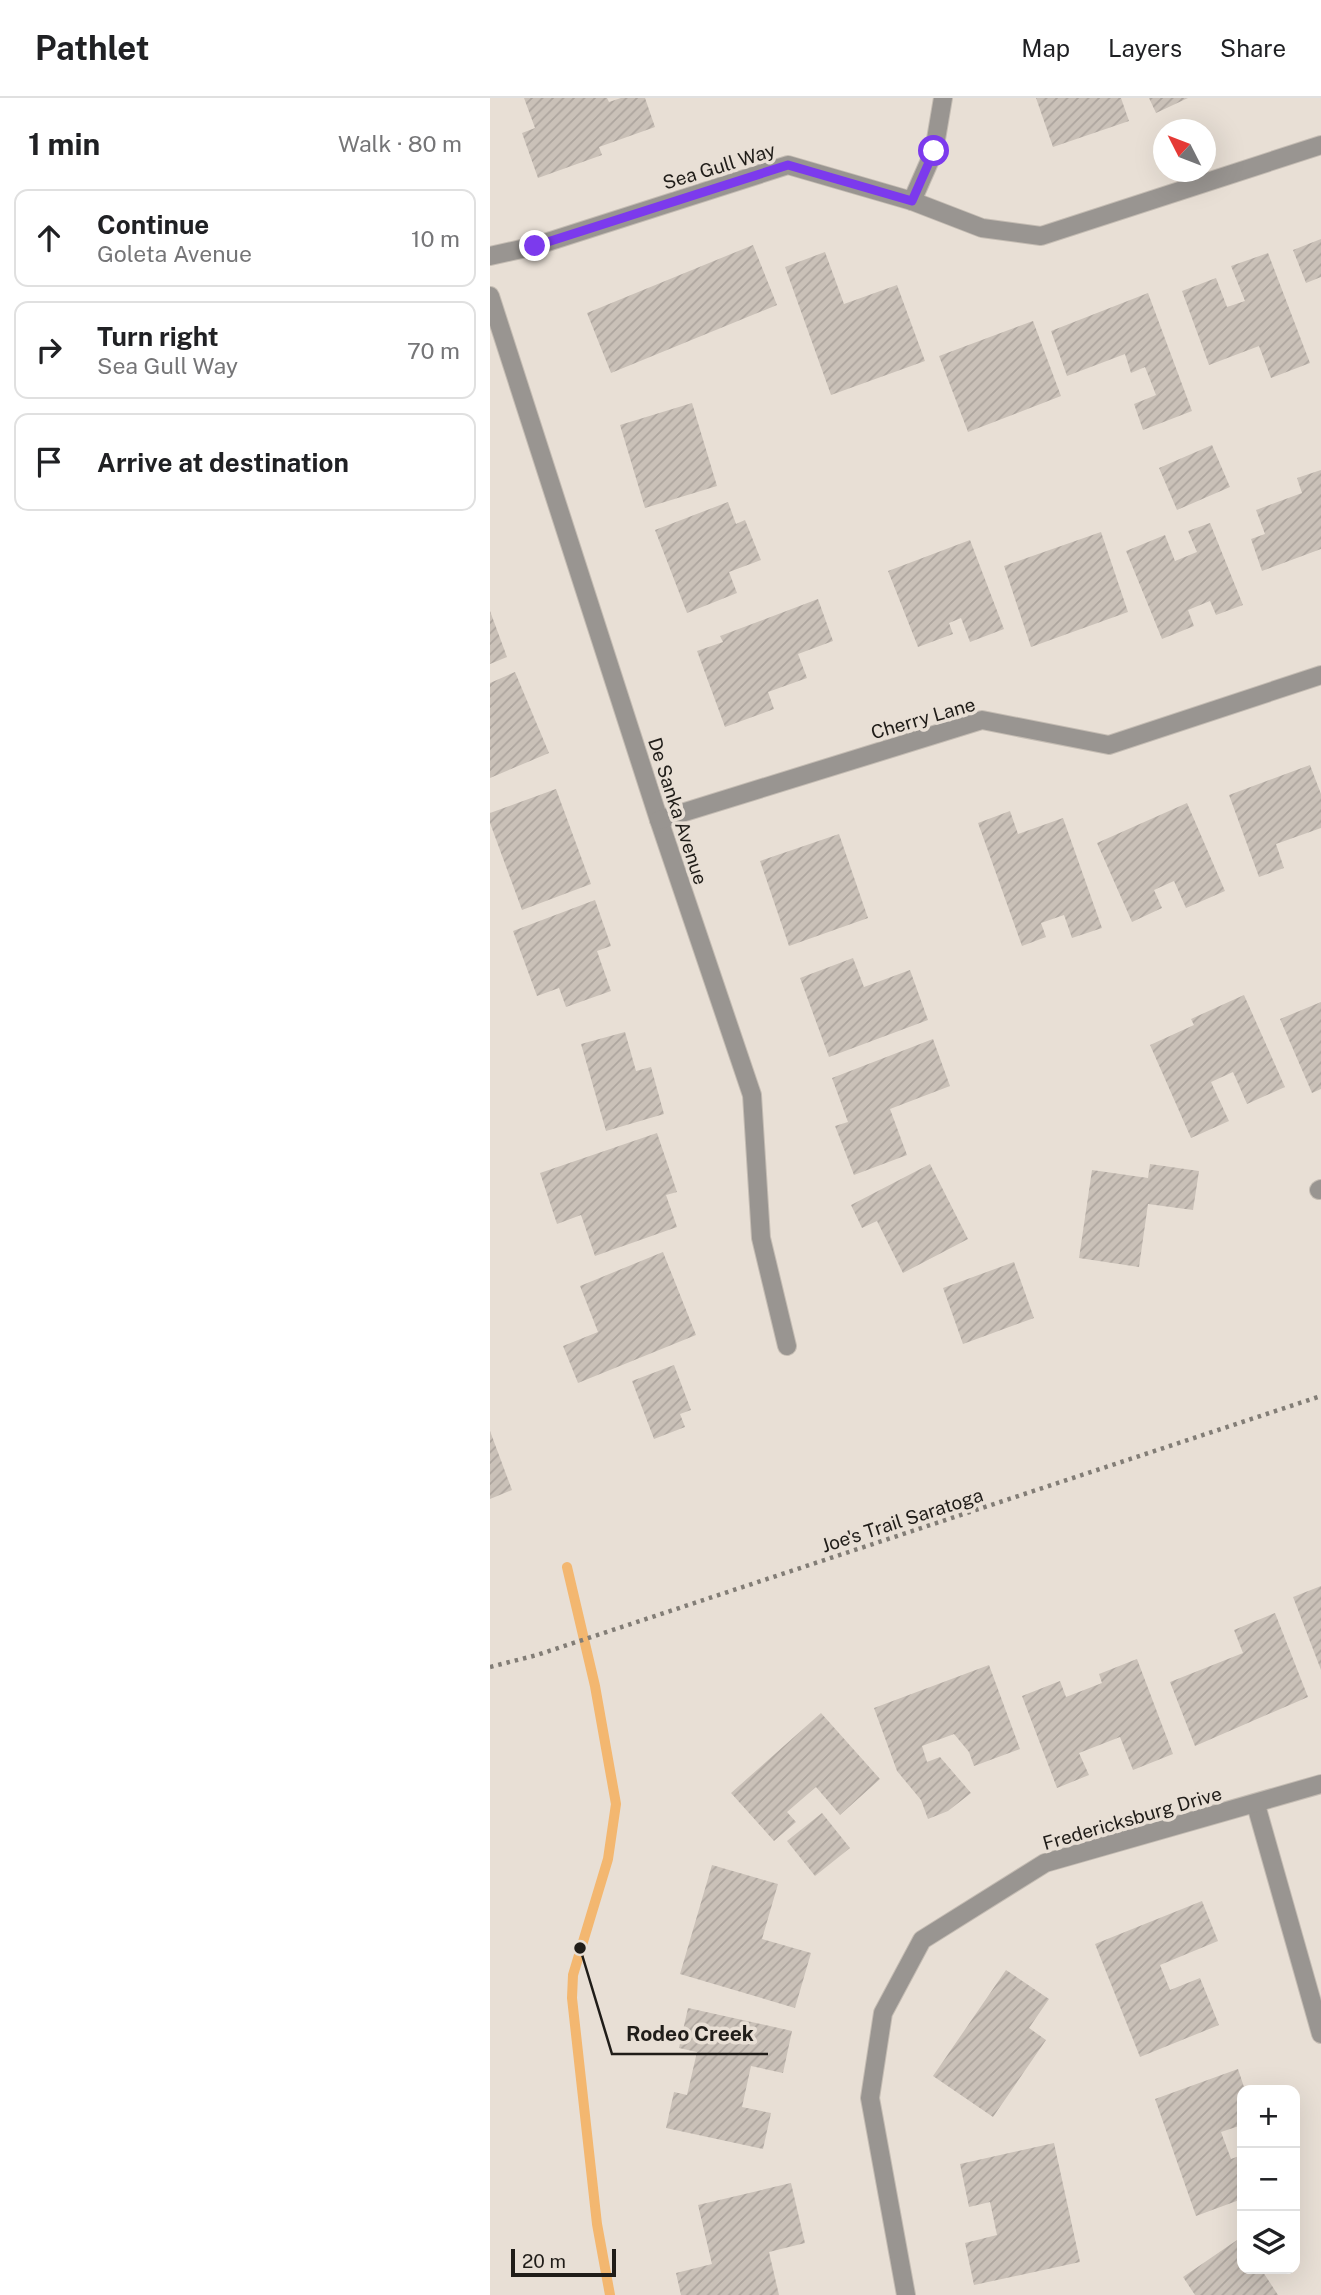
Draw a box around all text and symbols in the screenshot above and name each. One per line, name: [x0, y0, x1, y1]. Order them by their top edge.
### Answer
text: Pathlet: [35, 29, 150, 67]
text: Map: [1021, 34, 1070, 62]
text: Layers: [1108, 34, 1182, 62]
text: Share: [1220, 34, 1286, 62]
north arrow: [1153, 119, 1216, 182]
text: 1 min: [28, 126, 100, 162]
text: Walk · 80 m: [338, 130, 462, 157]
route start: [918, 135, 949, 166]
street label: Sea Gull Way: [660, 138, 778, 194]
text: Continue: [97, 209, 209, 240]
icon: ahead: [30, 219, 68, 257]
text: 10 m: [411, 225, 460, 252]
route end: [519, 230, 550, 261]
text: Goleta Avenue: [97, 240, 252, 267]
text: Turn right: [97, 321, 219, 352]
icon: right: [30, 331, 68, 369]
text: 70 m: [407, 337, 460, 364]
text: Sea Gull Way: [97, 352, 238, 379]
icon: arrive: [30, 443, 68, 481]
text: Arrive at destination: [97, 447, 349, 478]
street label: Cherry Lane: [868, 693, 978, 743]
street label: De Sanka Avenue: [644, 735, 712, 887]
street label: Joe's Trail Saratoga: [818, 1483, 986, 1557]
street label: Fredericksburg Drive: [1040, 1782, 1224, 1854]
callout: Rodeo Creek: [612, 2012, 768, 2054]
text: Rodeo Creek: [626, 2021, 754, 2046]
map controls: [1237, 2085, 1300, 2274]
button: +: [1237, 2085, 1300, 2148]
button: −: [1237, 2148, 1300, 2211]
button: layers: [1237, 2211, 1300, 2274]
scale bar: [511, 2246, 616, 2278]
text: 20 m: [522, 2250, 566, 2272]

